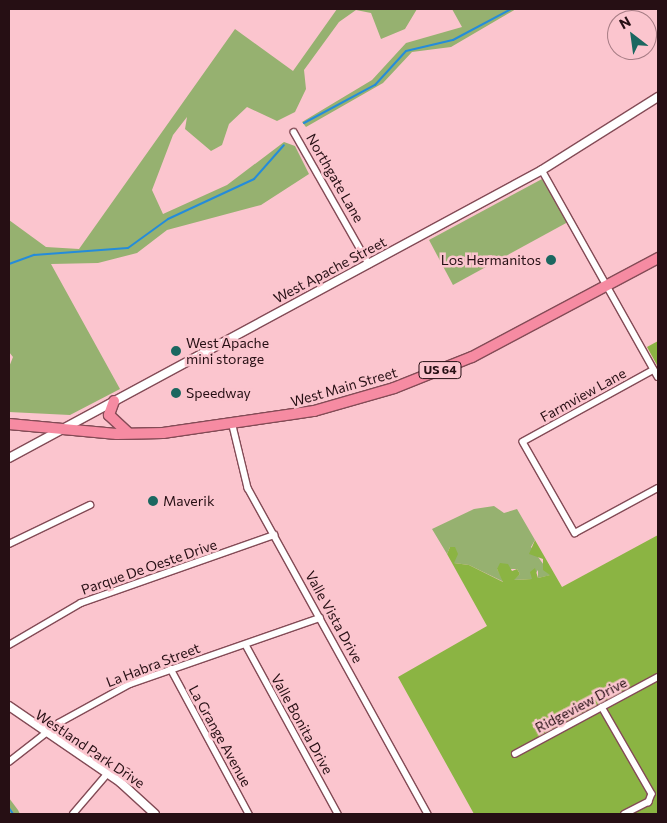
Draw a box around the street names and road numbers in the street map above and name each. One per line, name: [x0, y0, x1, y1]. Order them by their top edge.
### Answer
street label: Northgate Lane: [303, 131, 367, 225]
street label: West Apache Street: [271, 233, 389, 307]
road number: US 64: [418, 360, 462, 380]
street label: West Main Street: [289, 364, 399, 410]
street label: Farmview Lane: [537, 365, 629, 425]
street label: Parque De Oeste Drive: [79, 536, 219, 598]
street label: Valle Vista Drive: [302, 568, 366, 666]
street label: La Habra Street: [104, 639, 202, 691]
street label: Valle Bonita Drive: [268, 671, 336, 777]
street label: Ridgeview Drive: [532, 674, 630, 736]
street label: La Grange Avenue: [185, 682, 255, 790]
street label: Westland Park Drive: [32, 706, 148, 792]

